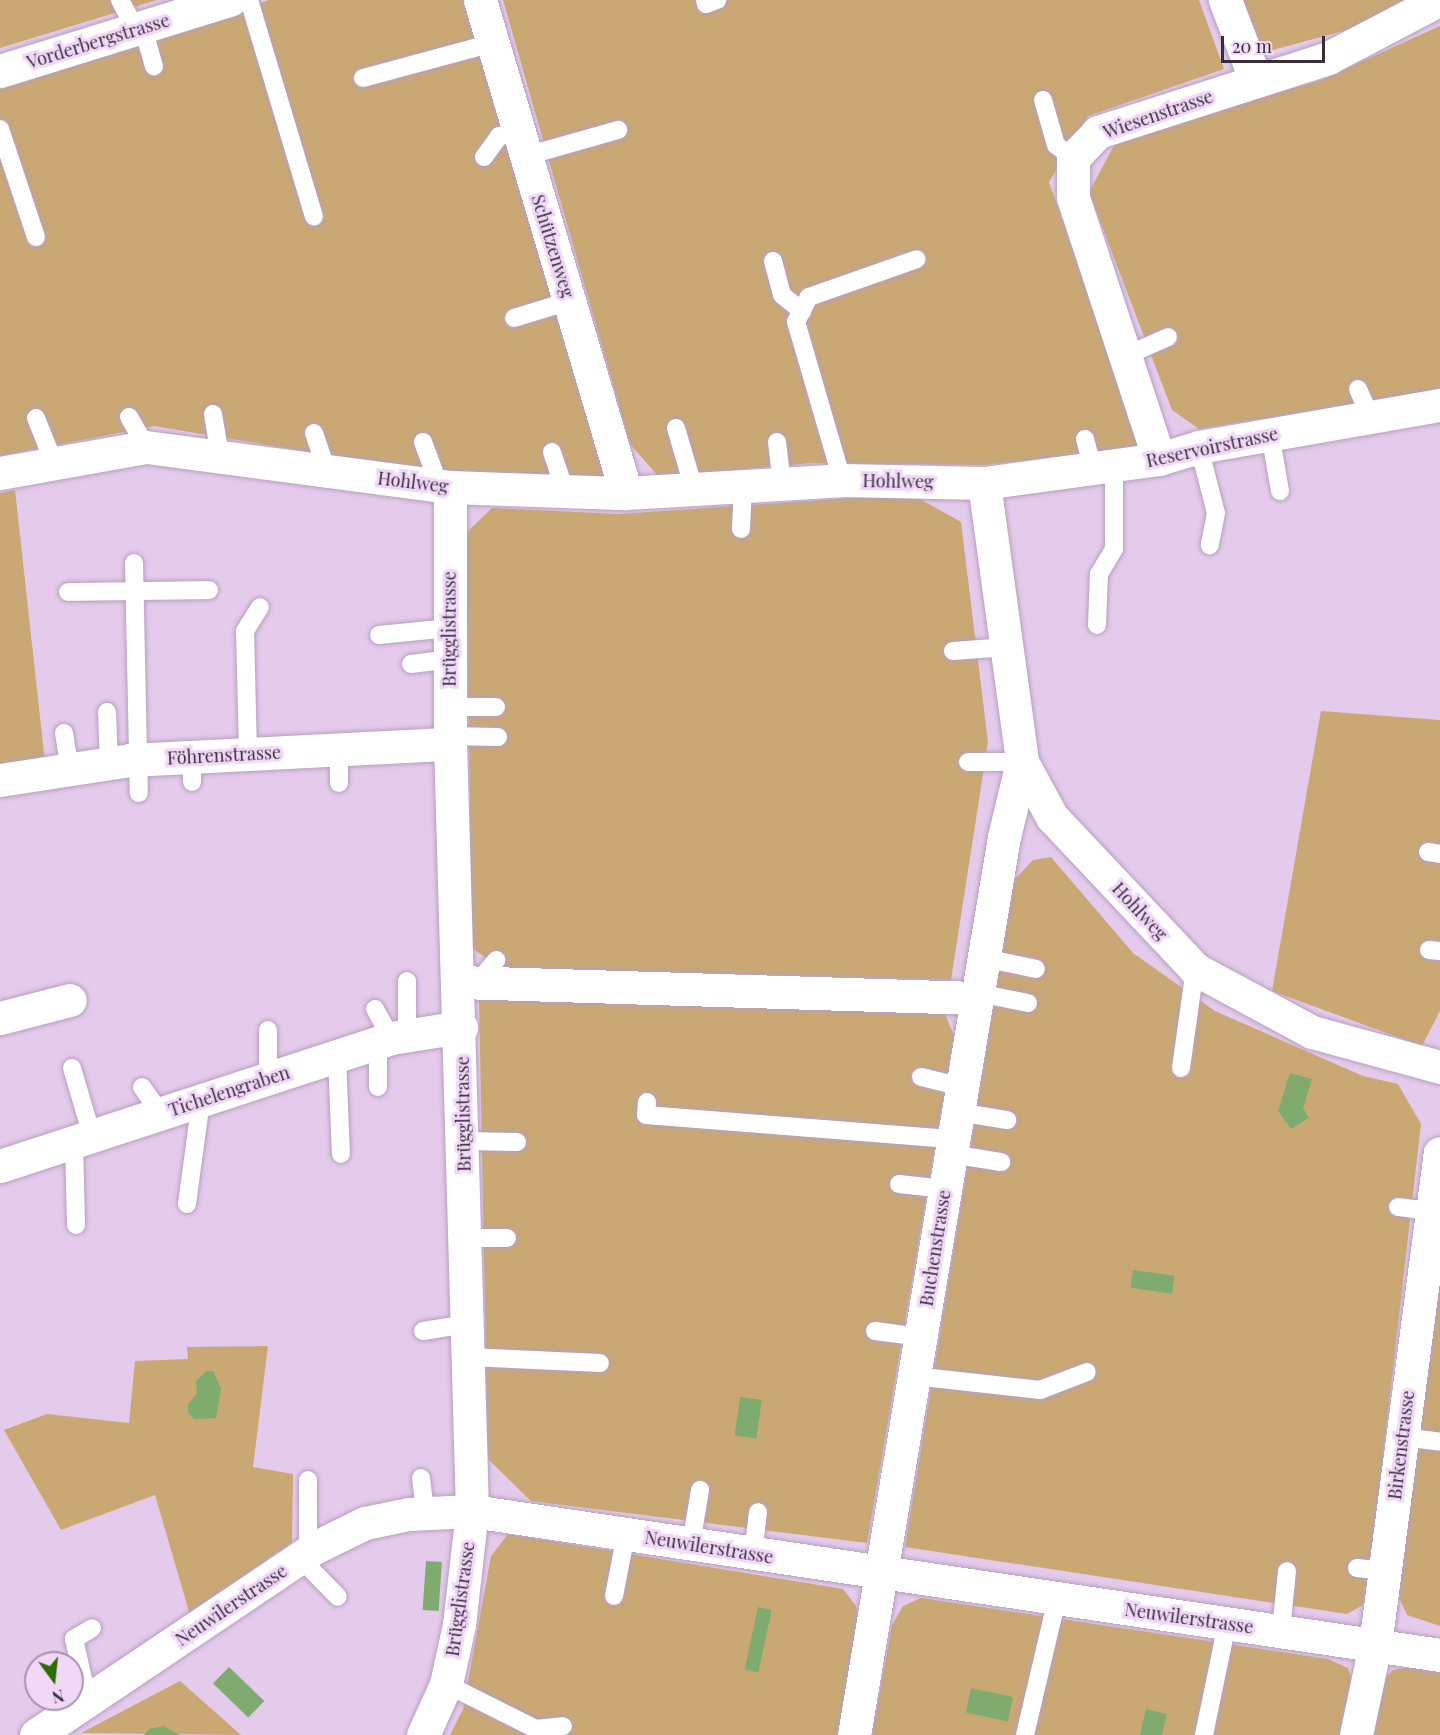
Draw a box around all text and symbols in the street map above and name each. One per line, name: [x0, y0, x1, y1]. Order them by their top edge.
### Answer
street label: Vorderbergstrasse: [24, 9, 172, 73]
scale bar: [1224, 24, 1328, 62]
text: 20 m: [1232, 34, 1272, 58]
street label: Wiesenstrasse: [1100, 85, 1216, 143]
street label: Schützenweg: [527, 192, 579, 300]
street label: Reservoirstrasse: [1144, 422, 1280, 472]
street label: Hohlweg: [376, 467, 450, 497]
street label: Hohlweg: [862, 470, 934, 492]
street label: Brügglistrasse: [438, 571, 460, 687]
street label: Föhrenstrasse: [166, 741, 282, 769]
street label: Hohlweg: [1108, 878, 1172, 944]
street label: Brügglistrasse: [451, 1056, 475, 1172]
street label: Tichelengraben: [166, 1061, 292, 1121]
street label: Buchenstrasse: [915, 1188, 955, 1308]
street label: Birkenstrasse: [1384, 1389, 1418, 1501]
street label: Neuwilerstrasse: [643, 1526, 775, 1568]
street label: Brügglistrasse: [441, 1540, 479, 1658]
street label: Neuwilerstrasse: [171, 1560, 291, 1650]
street label: Neuwilerstrasse: [1123, 1598, 1255, 1638]
north arrow: [24, 1651, 84, 1711]
text: N: [50, 1685, 67, 1709]

